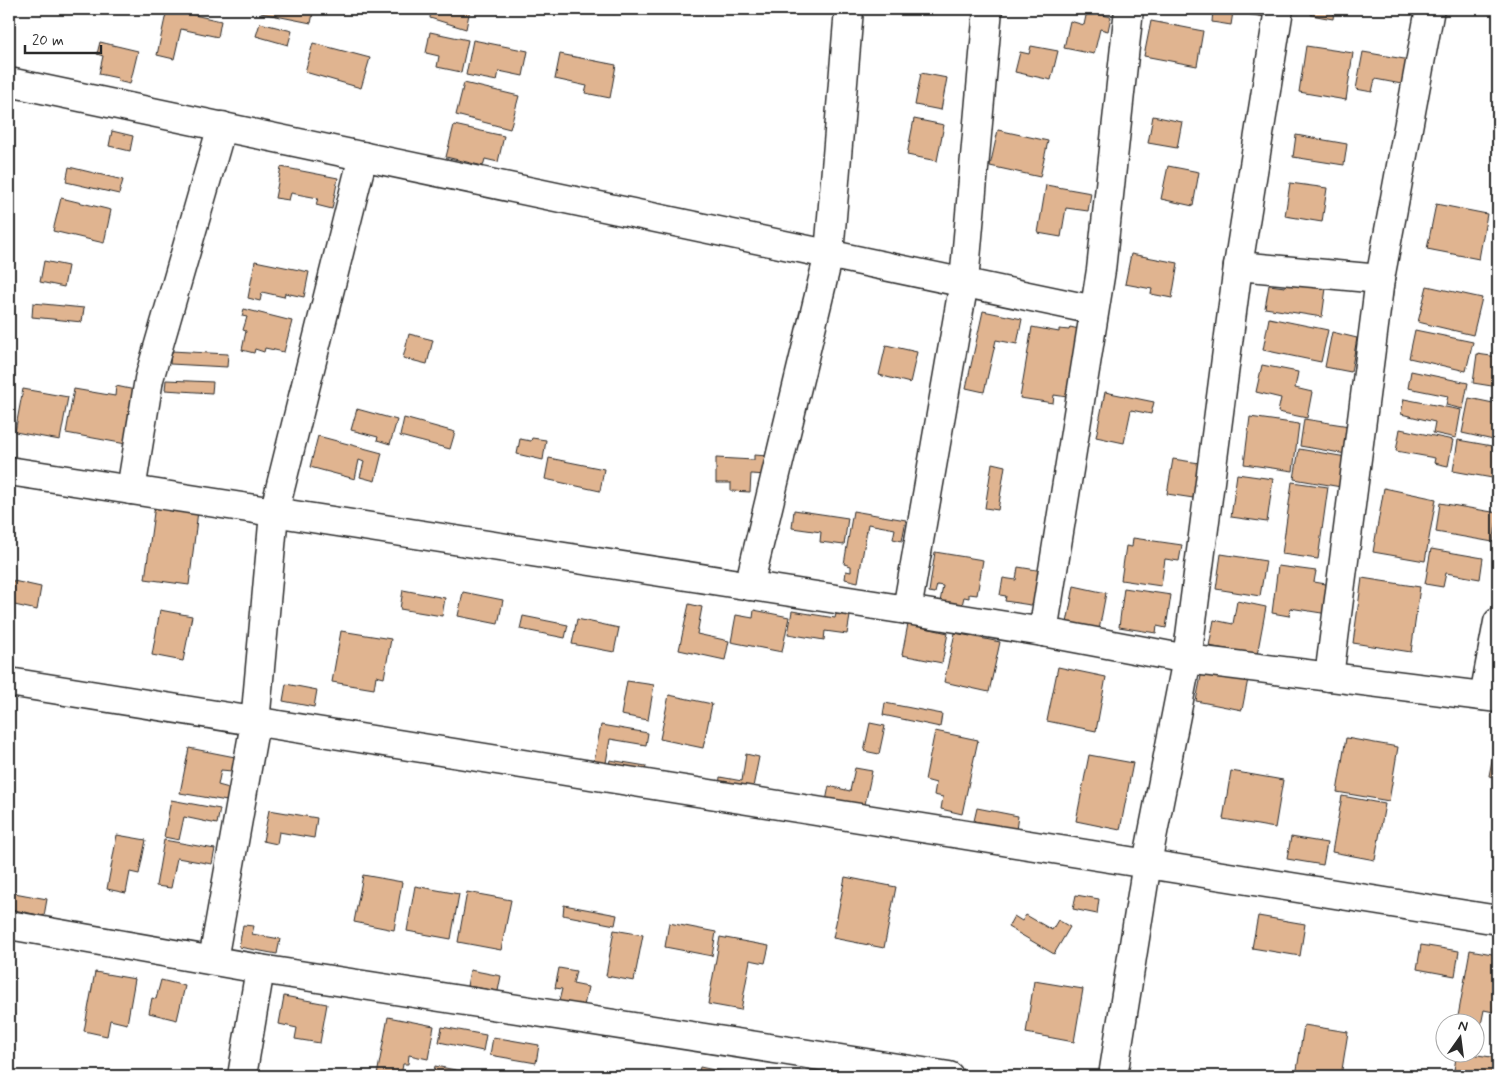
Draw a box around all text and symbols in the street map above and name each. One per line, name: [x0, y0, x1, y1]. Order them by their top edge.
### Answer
scale bar: [25, 22, 101, 54]
text: 20 m: [32, 31, 64, 51]
north arrow: [1434, 1012, 1484, 1062]
text: N: [1456, 1016, 1470, 1036]

